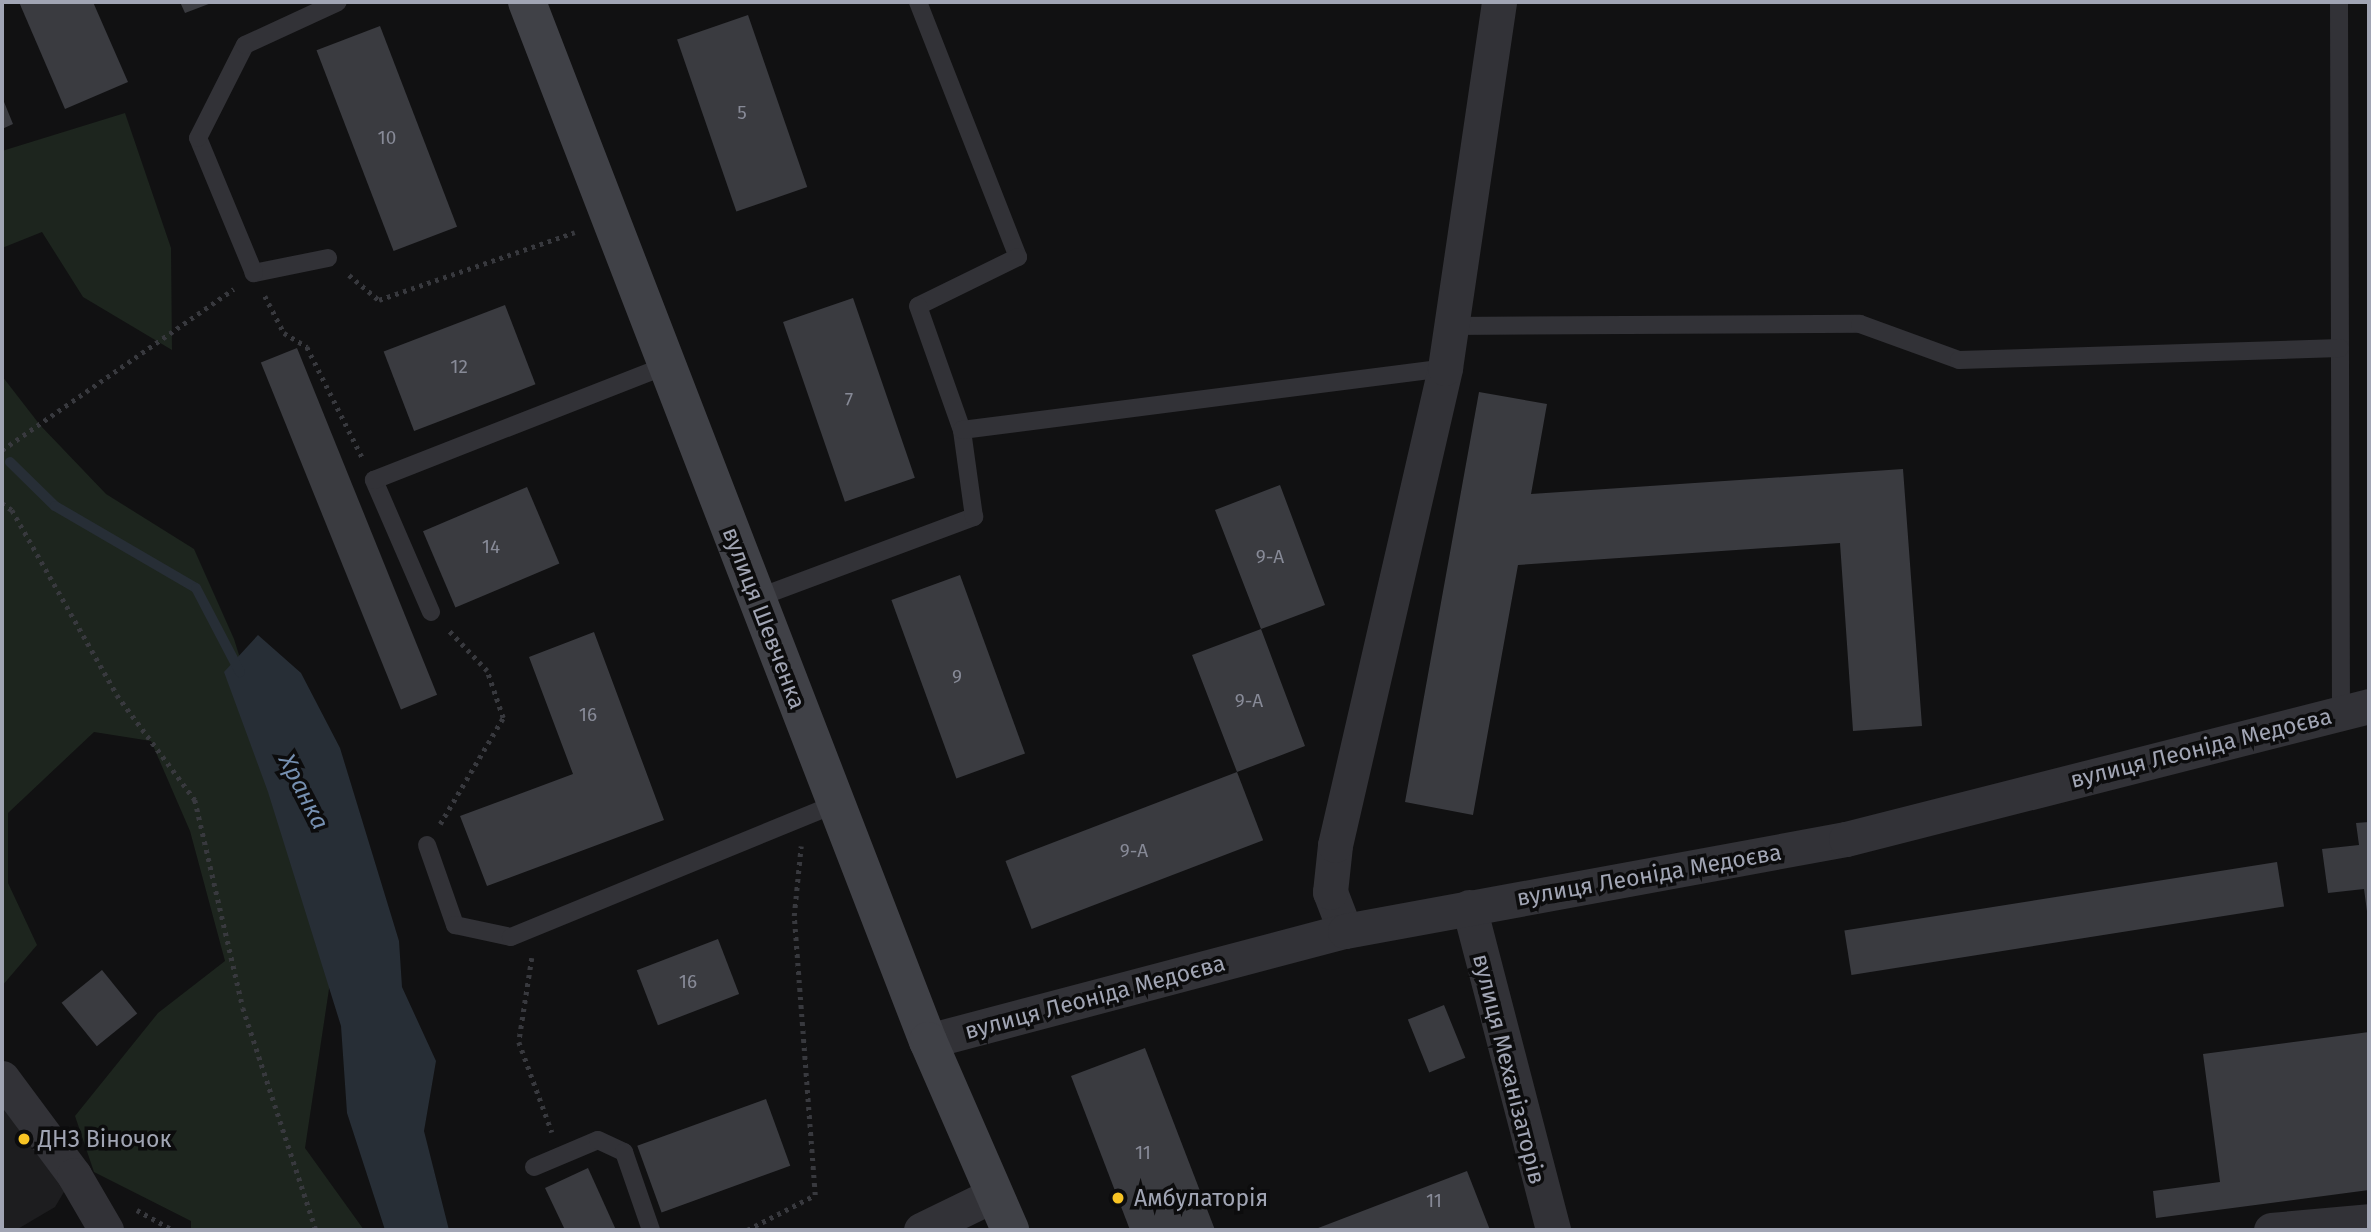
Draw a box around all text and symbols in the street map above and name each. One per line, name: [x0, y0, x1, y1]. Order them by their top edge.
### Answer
house number: 5: [737, 102, 747, 124]
house number: 10: [378, 127, 396, 149]
house number: 12: [450, 356, 468, 378]
house number: 7: [845, 389, 853, 411]
street label: вулиця Шевченка: [717, 523, 811, 713]
house number: 14: [482, 536, 500, 558]
house number: 9-А: [1256, 546, 1284, 568]
house number: 9: [952, 666, 962, 688]
house number: 9-А: [1235, 690, 1263, 712]
street label: вулиця Леоніда Медоєва: [2067, 702, 2335, 794]
house number: 16: [579, 704, 597, 726]
water label: Хранка: [272, 750, 334, 834]
street label: вулиця Леоніда Медоєва: [1514, 838, 1784, 912]
house number: 9-А: [1120, 840, 1148, 862]
street label: вулиця Леоніда Медоєва: [962, 949, 1228, 1045]
street label: вулиця Механізаторів: [1467, 951, 1551, 1187]
house number: 16: [679, 971, 697, 993]
place label: ДНЗ Віночок: [38, 1125, 171, 1153]
marker: ДНЗ Віночок: [16, 1131, 32, 1147]
house number: 11: [1135, 1142, 1151, 1164]
place label: Амбулаторія: [1134, 1184, 1268, 1212]
marker: Амбулаторія: [1108, 1188, 1128, 1208]
house number: 11: [1426, 1190, 1442, 1212]

